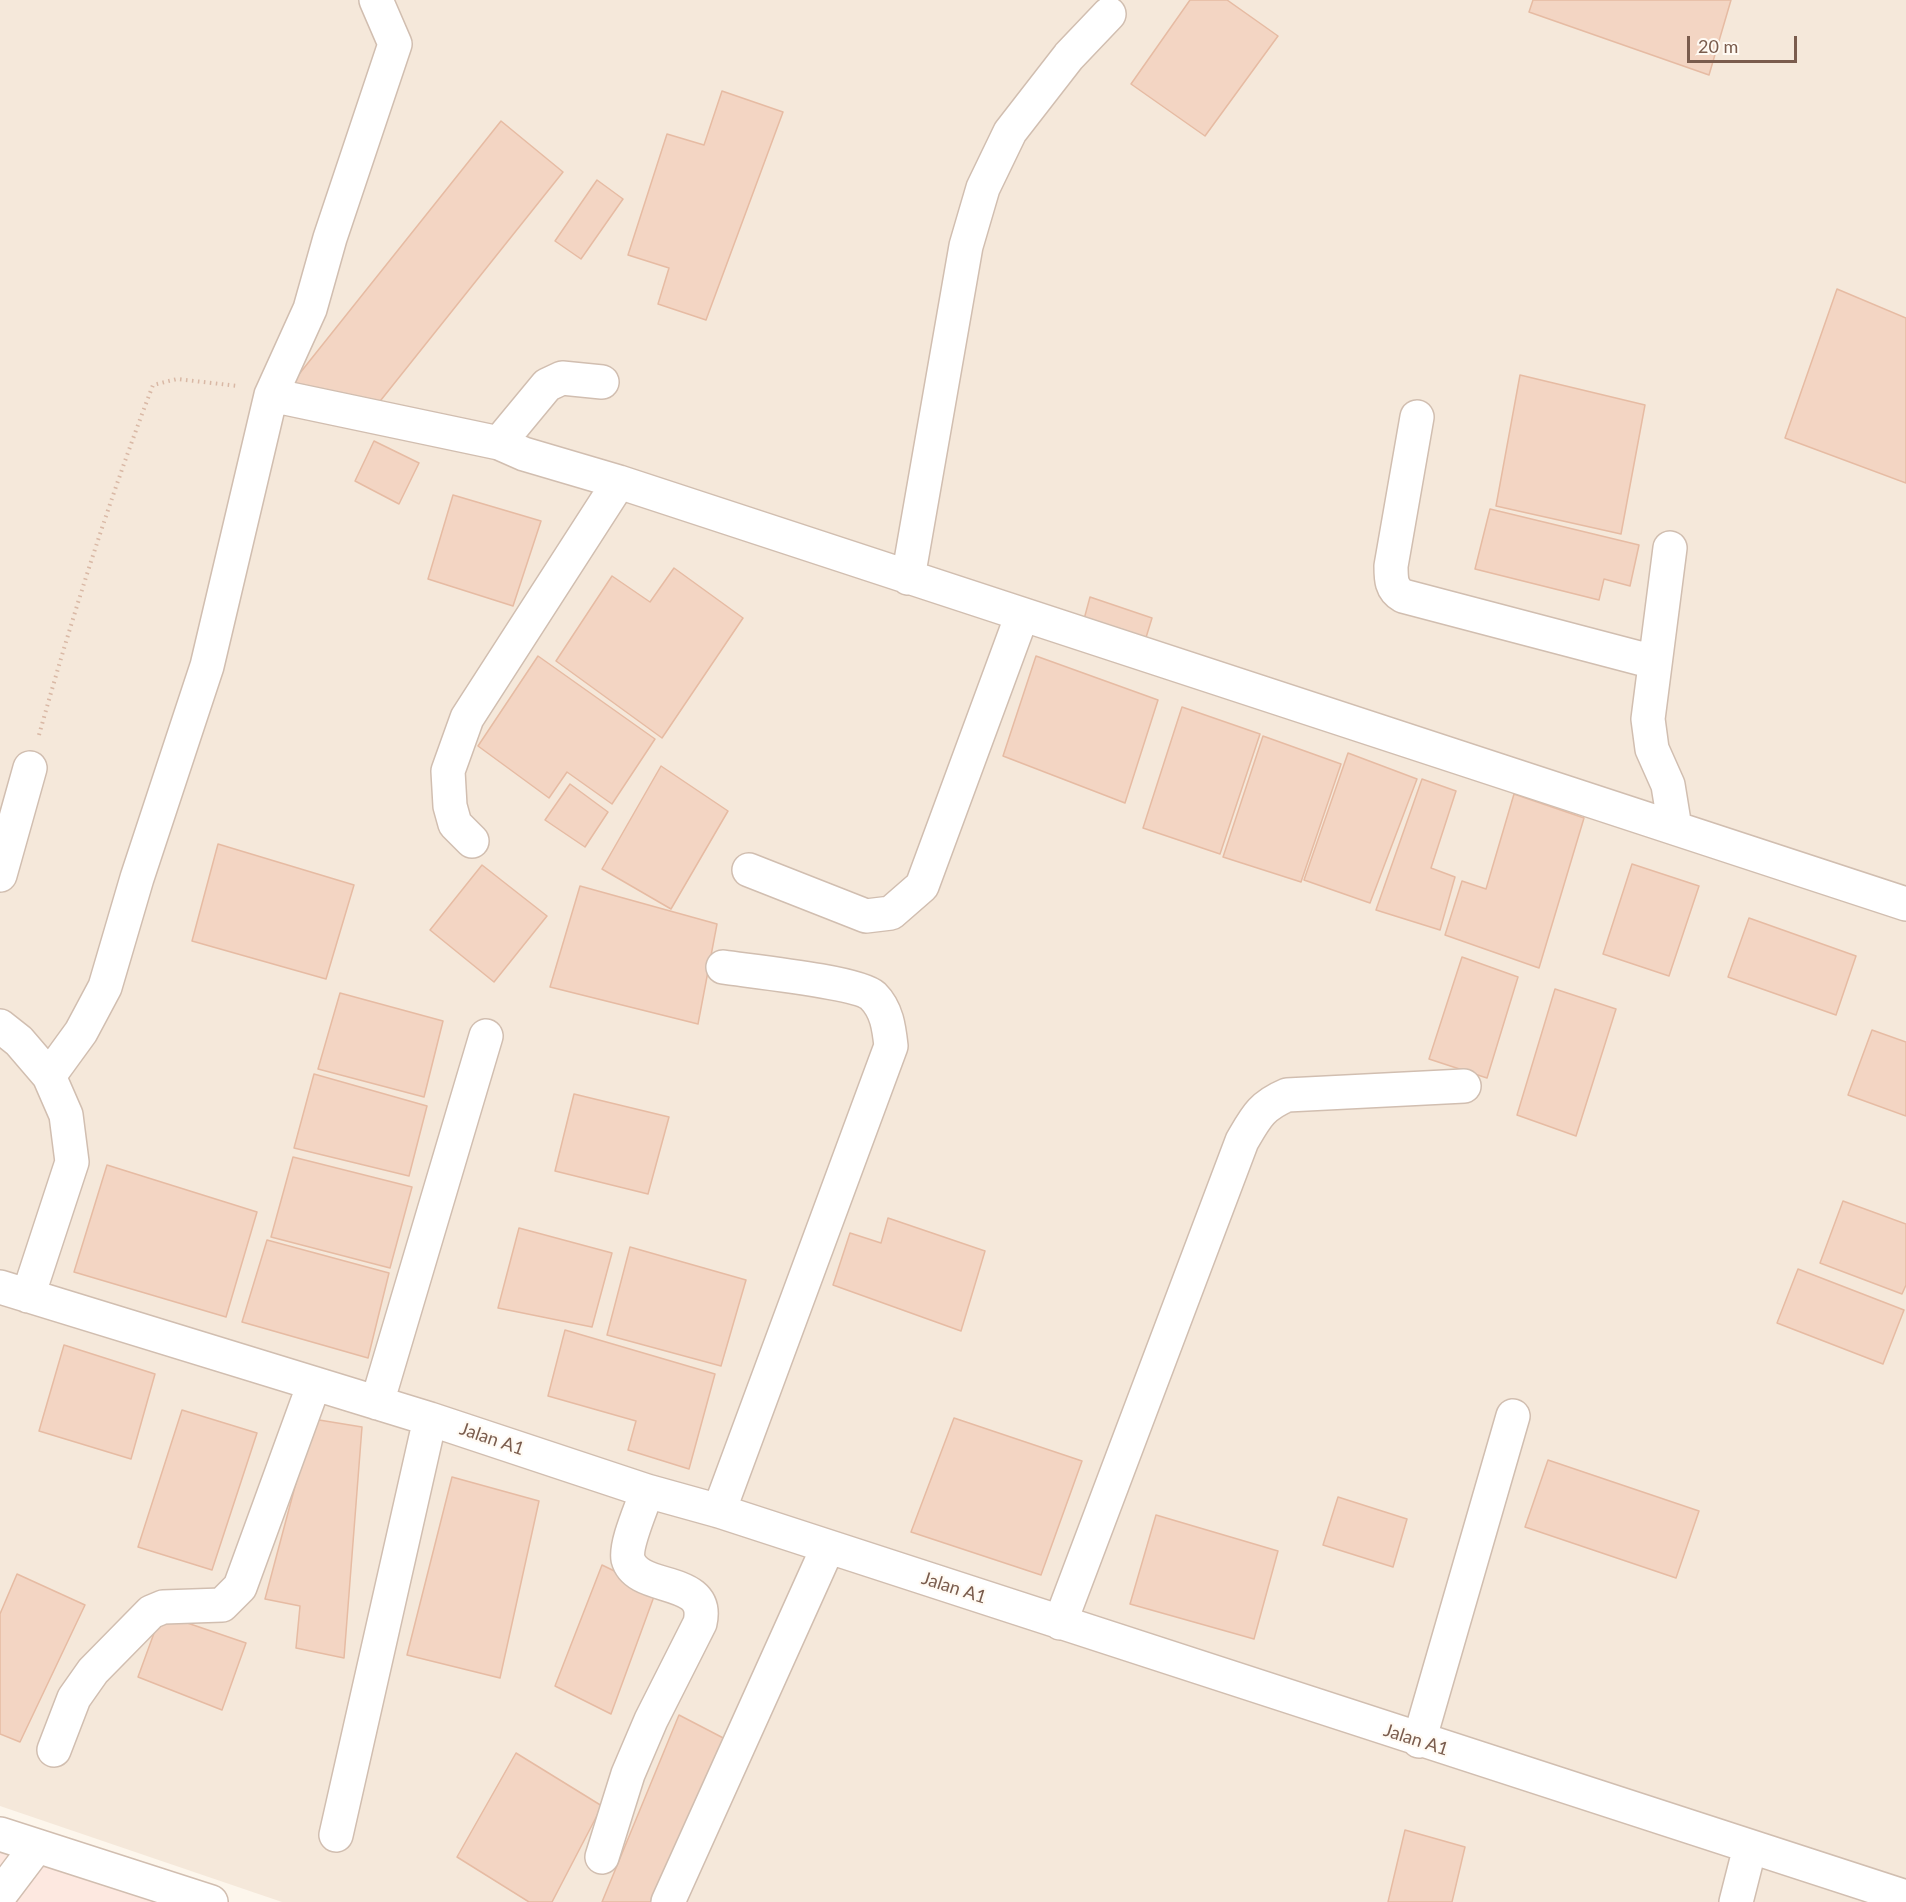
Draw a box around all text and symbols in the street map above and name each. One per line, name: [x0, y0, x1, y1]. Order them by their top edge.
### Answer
scale bar: [1690, 24, 1800, 62]
text: 20 m: [1698, 35, 1738, 57]
street label: Jalan A1: [457, 1418, 527, 1460]
street label: Jalan A1: [919, 1567, 989, 1609]
street label: Jalan A1: [1381, 1719, 1451, 1761]

